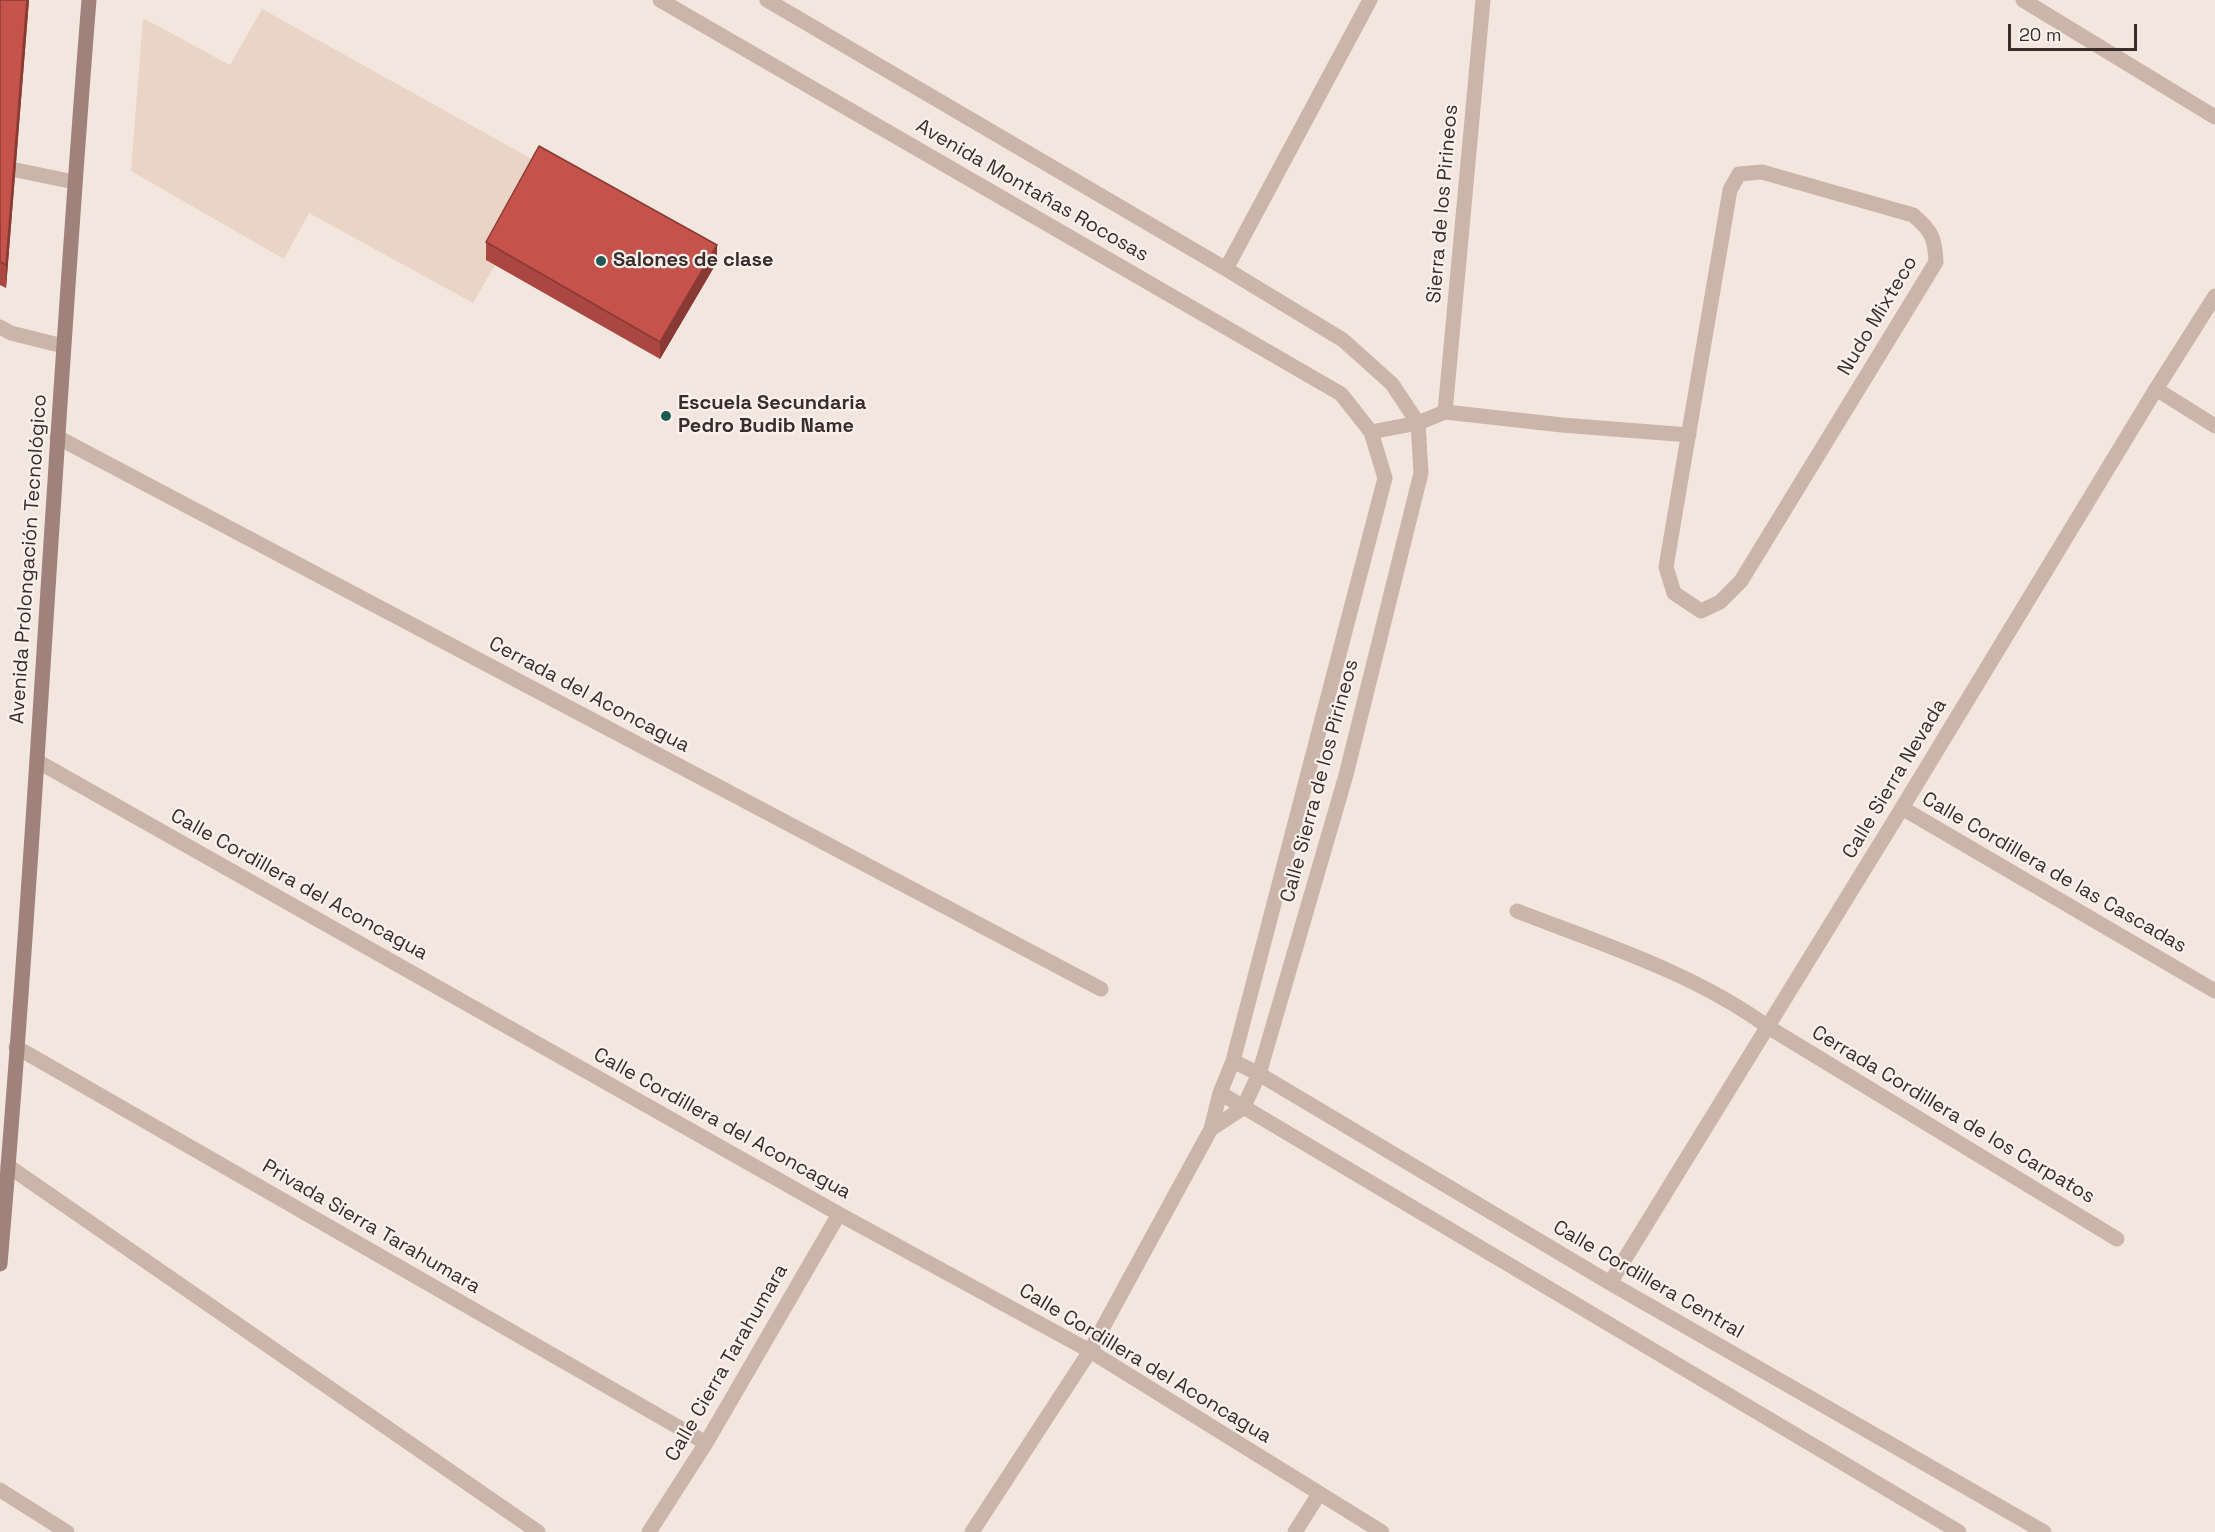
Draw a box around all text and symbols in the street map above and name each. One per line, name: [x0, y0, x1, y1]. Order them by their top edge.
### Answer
scale bar: [2011, 12, 2140, 50]
text: 20 m: [2019, 23, 2062, 46]
street label: Sierra de los Pirineos: [1422, 104, 1464, 304]
street label: Avenida Montañas Rocosas: [911, 114, 1153, 268]
place label: Salones de clase: [613, 249, 774, 273]
street label: Nudo Mixteco: [1833, 252, 1923, 380]
marker: Salones de clase: [594, 254, 608, 268]
place label: Escuela Secundaria Pedro Budib Name: [678, 392, 866, 439]
street label: Avenida Prolongación Tecnológico: [6, 393, 52, 725]
marker: Escuela Secundaria Pedro Budib Name: [659, 409, 673, 423]
street label: Cerrada del Aconcagua: [485, 632, 693, 758]
street label: Calle Sierra de los Pirineos: [1276, 657, 1364, 905]
street label: Calle Sierra Nevada: [1838, 695, 1952, 863]
street label: Calle Cordillera de las Cascadas: [1917, 787, 2191, 959]
street label: Calle Cordillera del Aconcagua: [166, 804, 432, 966]
street label: Cerrada Cordillera de los Carpatos: [1807, 1021, 2099, 1209]
street label: Calle Cordillera del Aconcagua: [589, 1043, 855, 1205]
street label: Privada Sierra Tarahumara: [258, 1155, 484, 1299]
street label: Calle Cordillera Central: [1548, 1216, 1748, 1344]
street label: Calle Cierra Tarahumara: [661, 1260, 793, 1466]
street label: Calle Cordillera del Aconcagua: [1014, 1279, 1276, 1449]

